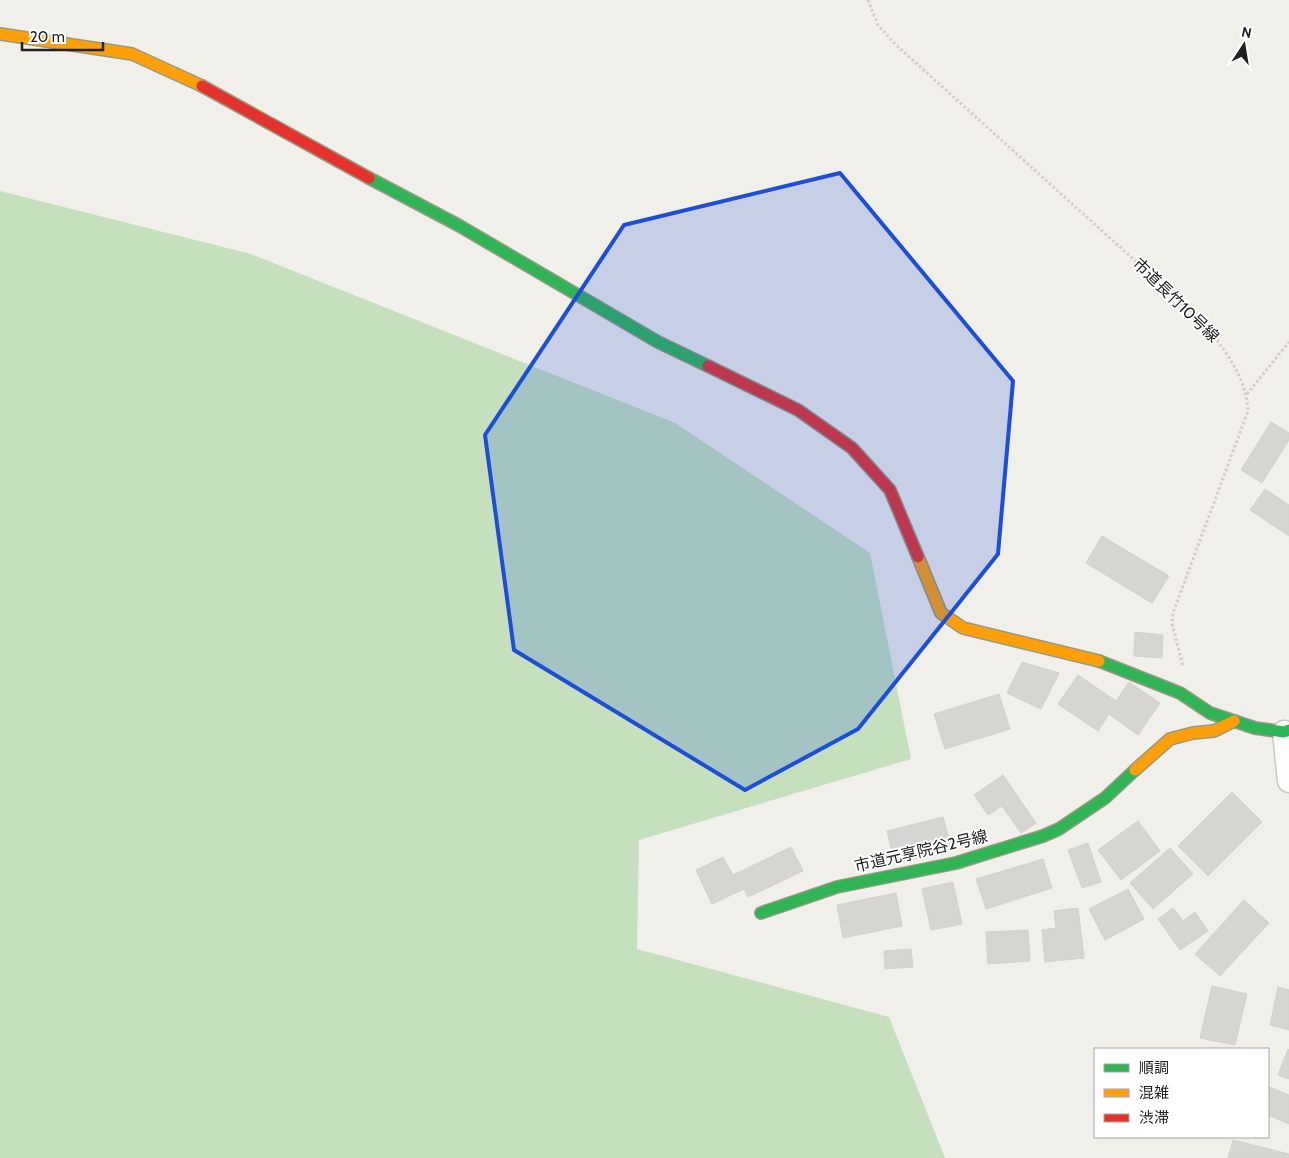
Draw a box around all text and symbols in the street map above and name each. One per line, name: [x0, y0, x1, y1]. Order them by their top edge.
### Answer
scale bar: [22, 20, 104, 52]
north arrow: [1219, 20, 1269, 70]
text: N: [1240, 22, 1253, 42]
text: 20 m: [30, 28, 65, 46]
street label: 市道長竹10号線: [1129, 254, 1223, 346]
street label: 市道元享院谷2号線: [852, 826, 990, 876]
legend: [1094, 1048, 1269, 1138]
text: 順調: [1139, 1059, 1169, 1077]
text: 混雑: [1139, 1084, 1169, 1102]
text: 渋滞: [1139, 1109, 1169, 1127]

